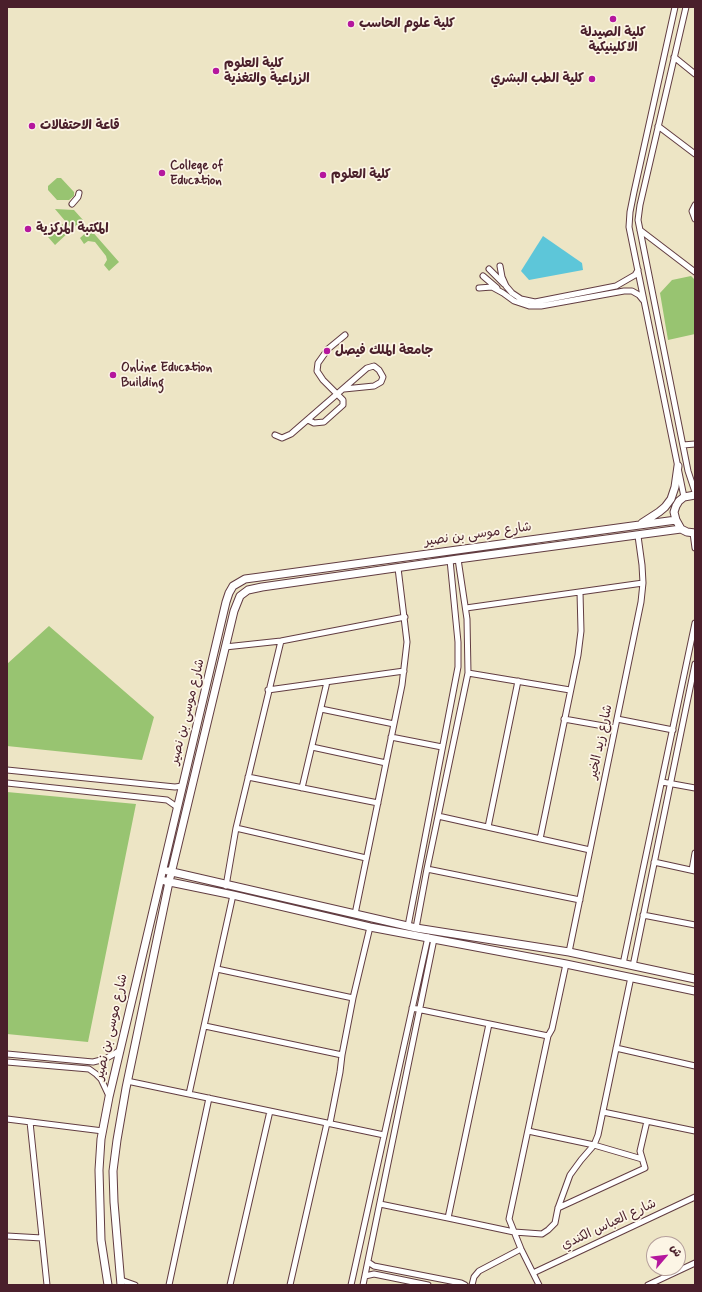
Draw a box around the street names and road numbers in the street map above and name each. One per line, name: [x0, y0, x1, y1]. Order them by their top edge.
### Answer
street label: شارع موسى بن نصير: [423, 520, 533, 550]
street label: شارع موسى بن نصير: [167, 658, 209, 766]
street label: شارع زيد الخير: [585, 703, 617, 781]
street label: شارع موسى بن نصير: [92, 972, 132, 1082]
street label: شارع العباس الكندي: [559, 1196, 659, 1254]

